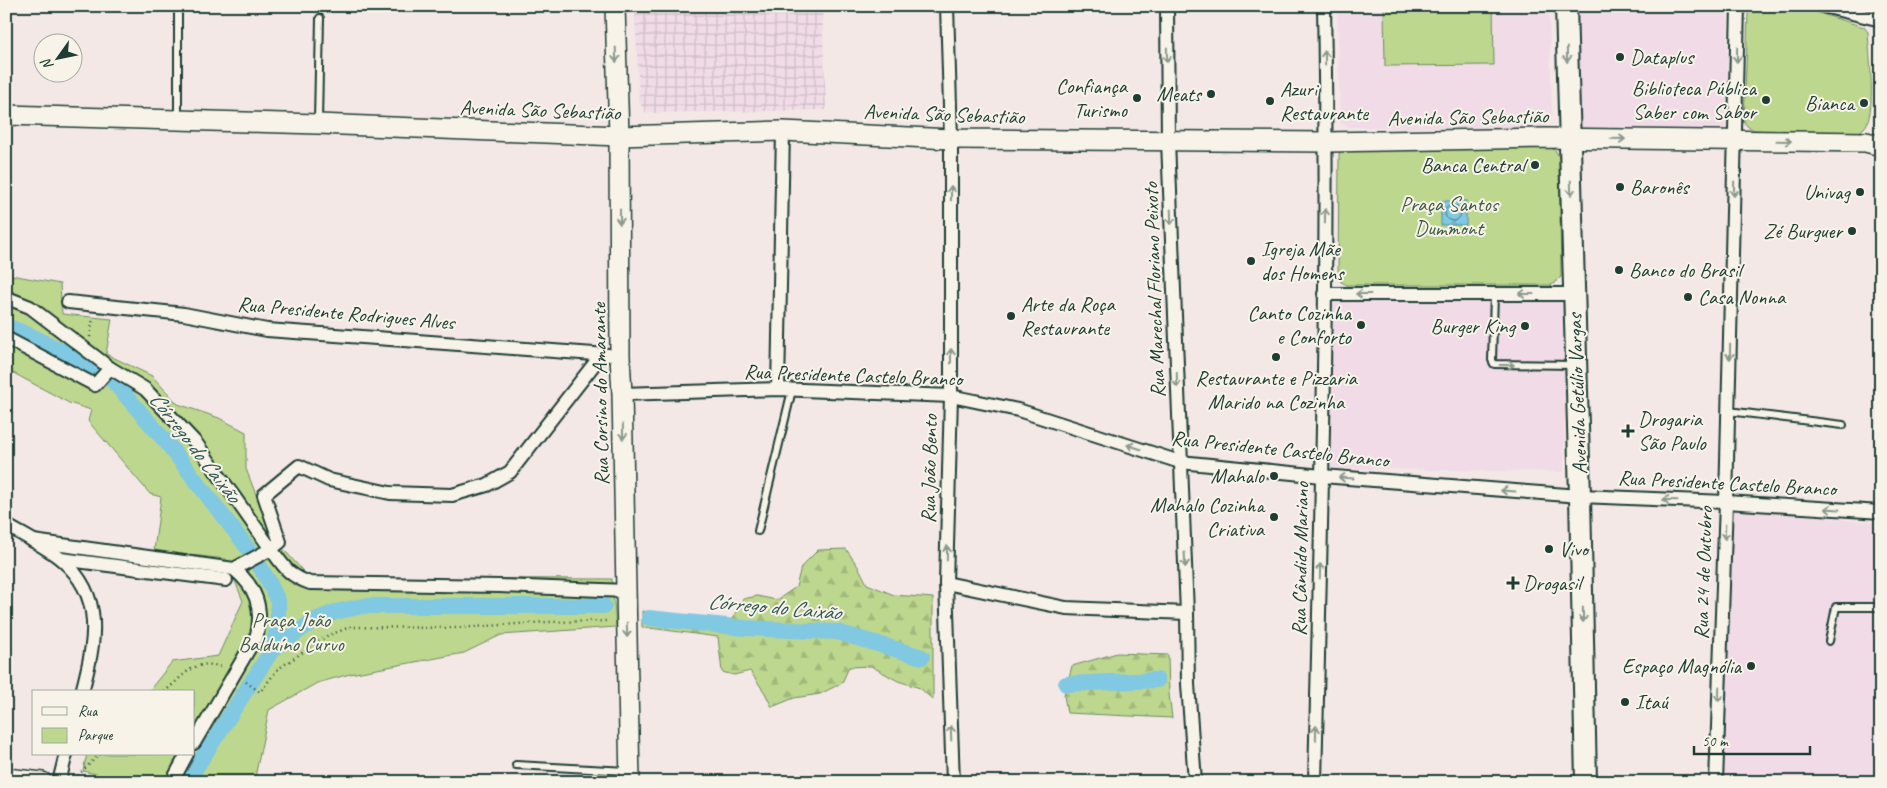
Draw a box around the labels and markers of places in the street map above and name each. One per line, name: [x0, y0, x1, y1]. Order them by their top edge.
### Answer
place label: Dataplus: [1630, 44, 1695, 70]
marker: Dataplus: [1614, 51, 1626, 63]
place label: Confiança Turismo: [1056, 73, 1129, 123]
place label: Biblioteca Pública Saber com Sabor: [1632, 75, 1758, 125]
place label: Azuri Restaurante: [1280, 76, 1369, 126]
place label: Meats: [1157, 81, 1203, 107]
marker: Meats: [1205, 88, 1217, 100]
place label: Bianca: [1805, 90, 1856, 116]
marker: Confiança Turismo: [1131, 92, 1143, 104]
marker: Biblioteca Pública Saber com Sabor: [1760, 94, 1772, 106]
marker: Azuri Restaurante: [1264, 95, 1276, 107]
marker: Bianca: [1858, 97, 1870, 109]
place label: Banca Central: [1421, 152, 1528, 178]
marker: Banca Central: [1529, 159, 1541, 171]
place label: Baronês: [1630, 174, 1690, 200]
place label: Univag: [1804, 179, 1852, 205]
marker: Baronês: [1614, 181, 1626, 193]
marker: Univag: [1854, 186, 1866, 198]
place label: Zé Burguer: [1763, 218, 1843, 244]
marker: Zé Burguer: [1846, 225, 1858, 237]
place label: Igreja Mãe dos Homens: [1261, 236, 1345, 286]
marker: Igreja Mãe dos Homens: [1245, 255, 1257, 267]
place label: Banco do Brasil: [1629, 257, 1745, 283]
marker: Banco do Brasil: [1613, 264, 1625, 276]
place label: Casa Nonna: [1698, 284, 1787, 310]
place label: Arte da Roça Restaurante: [1021, 291, 1116, 341]
marker: Casa Nonna: [1682, 291, 1694, 303]
place label: Canto Cozinha e Conforto: [1248, 300, 1353, 350]
marker: Arte da Roça Restaurante: [1005, 310, 1017, 322]
place label: Burger King: [1431, 313, 1517, 339]
marker: Canto Cozinha e Conforto: [1355, 319, 1367, 331]
marker: Burger King: [1519, 320, 1531, 332]
marker: Restaurante e Pizzaria Marido na Cozinha: [1270, 351, 1282, 363]
place label: Restaurante e Pizzaria Marido na Cozinha: [1195, 365, 1358, 415]
place label: Drogaria São Paulo: [1638, 406, 1707, 456]
marker: Drogaria São Paulo: [1622, 425, 1634, 437]
place label: Mahalo: [1211, 463, 1266, 489]
marker: Mahalo: [1268, 470, 1280, 482]
place label: Mahalo Cozinha Criativa: [1150, 492, 1266, 542]
marker: Mahalo Cozinha Criativa: [1268, 511, 1280, 523]
place label: Vivo: [1559, 536, 1590, 562]
marker: Vivo: [1543, 543, 1555, 555]
place label: Drogasil: [1523, 570, 1584, 596]
marker: Drogasil: [1507, 577, 1519, 589]
place label: Espaço Magnólia: [1622, 653, 1743, 679]
marker: Espaço Magnólia: [1745, 660, 1757, 672]
place label: Itaú: [1635, 689, 1670, 715]
marker: Itaú: [1619, 696, 1631, 708]

